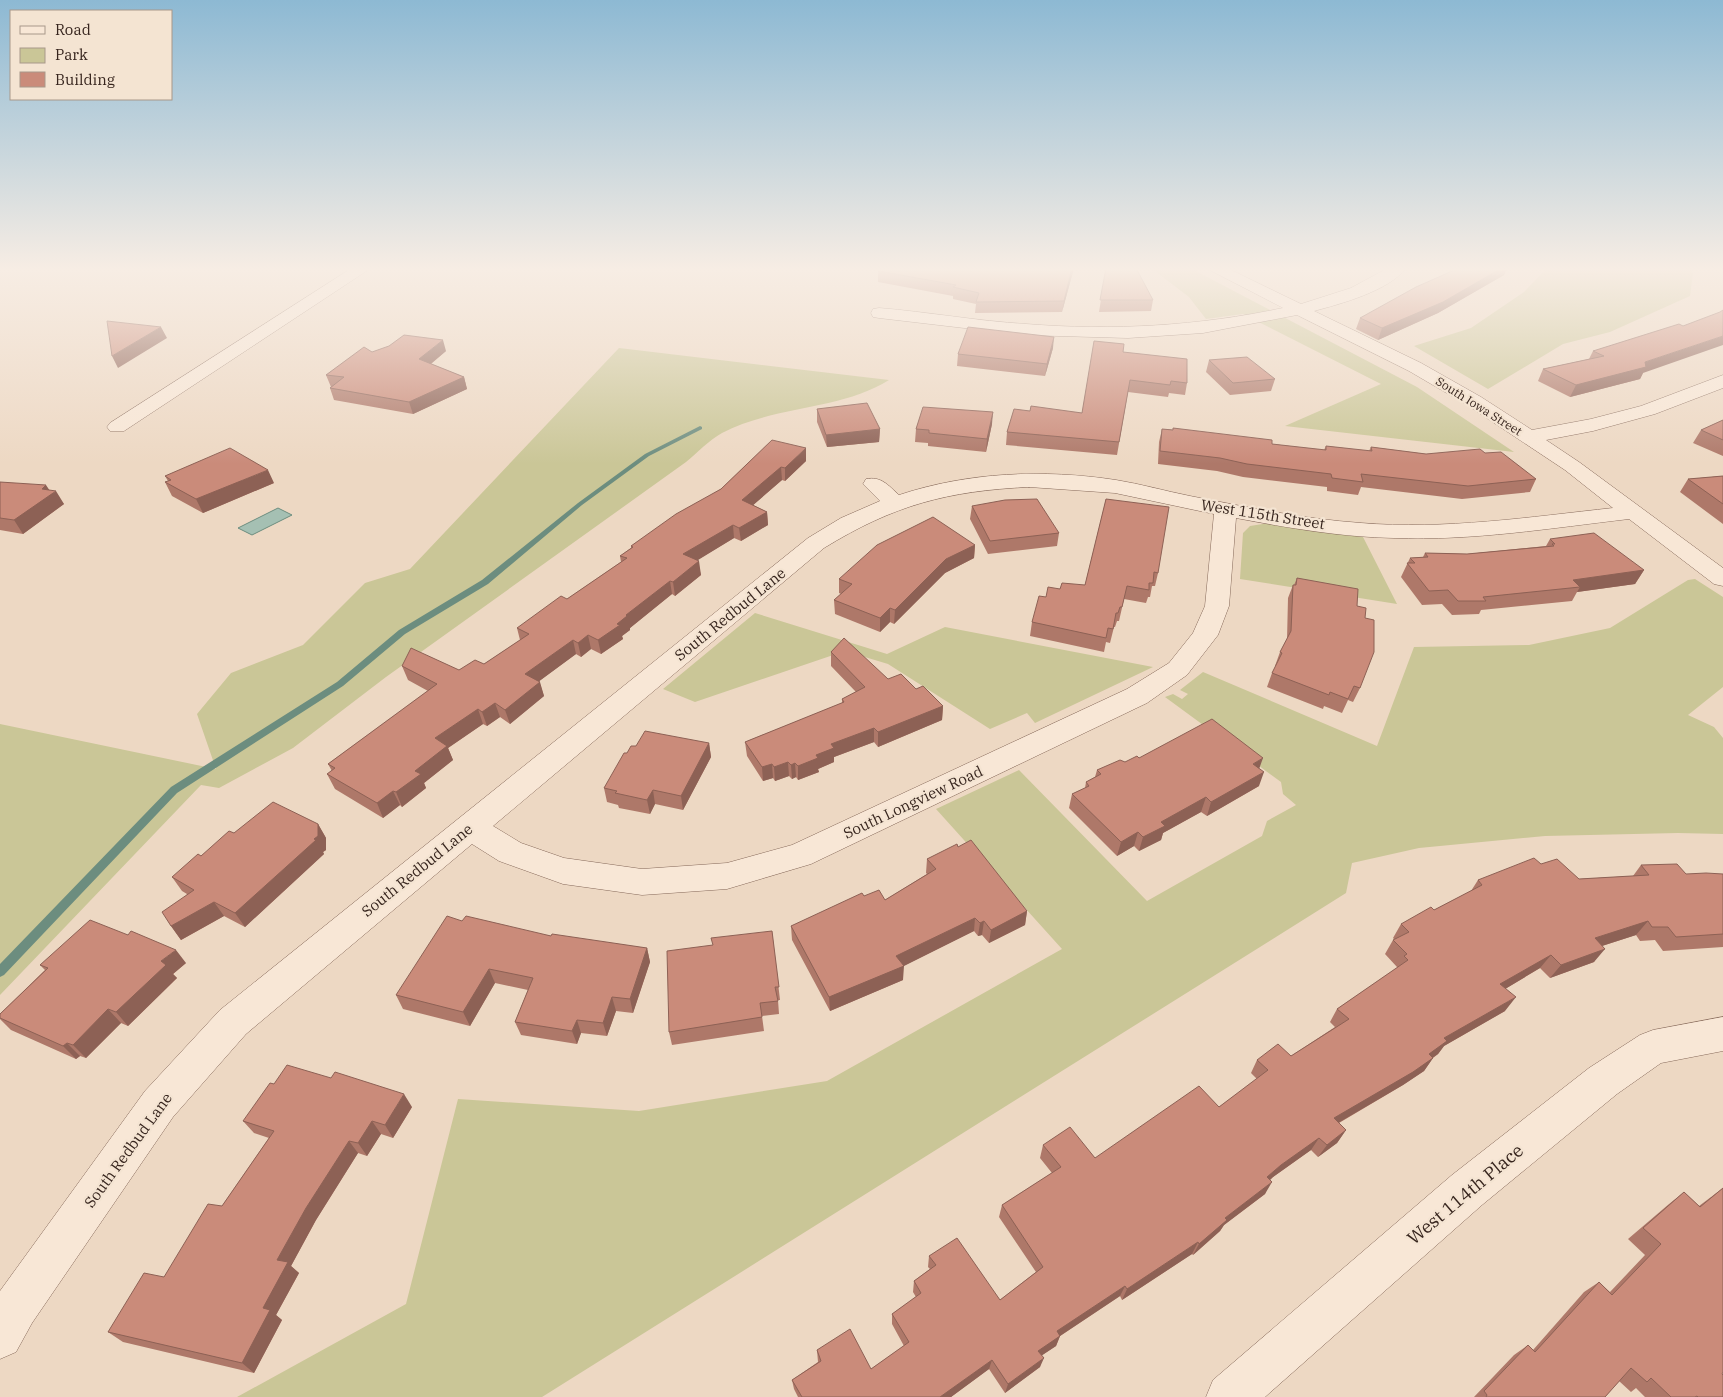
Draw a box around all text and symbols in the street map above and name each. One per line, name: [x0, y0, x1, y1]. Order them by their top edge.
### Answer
legend: [10, 10, 172, 100]
text: Road: [55, 20, 91, 39]
text: Park: [55, 45, 88, 64]
text: Building: [55, 70, 115, 89]
street label: South Iowa Street: [1433, 373, 1525, 439]
street label: West 115th Street: [1200, 495, 1326, 533]
street label: South Redbud Lane: [671, 563, 789, 665]
street label: South Longview Road: [840, 761, 986, 843]
street label: South Redbud Lane: [358, 819, 476, 921]
street label: South Redbud Lane: [80, 1089, 176, 1211]
street label: West 114th Place: [1402, 1139, 1528, 1249]

